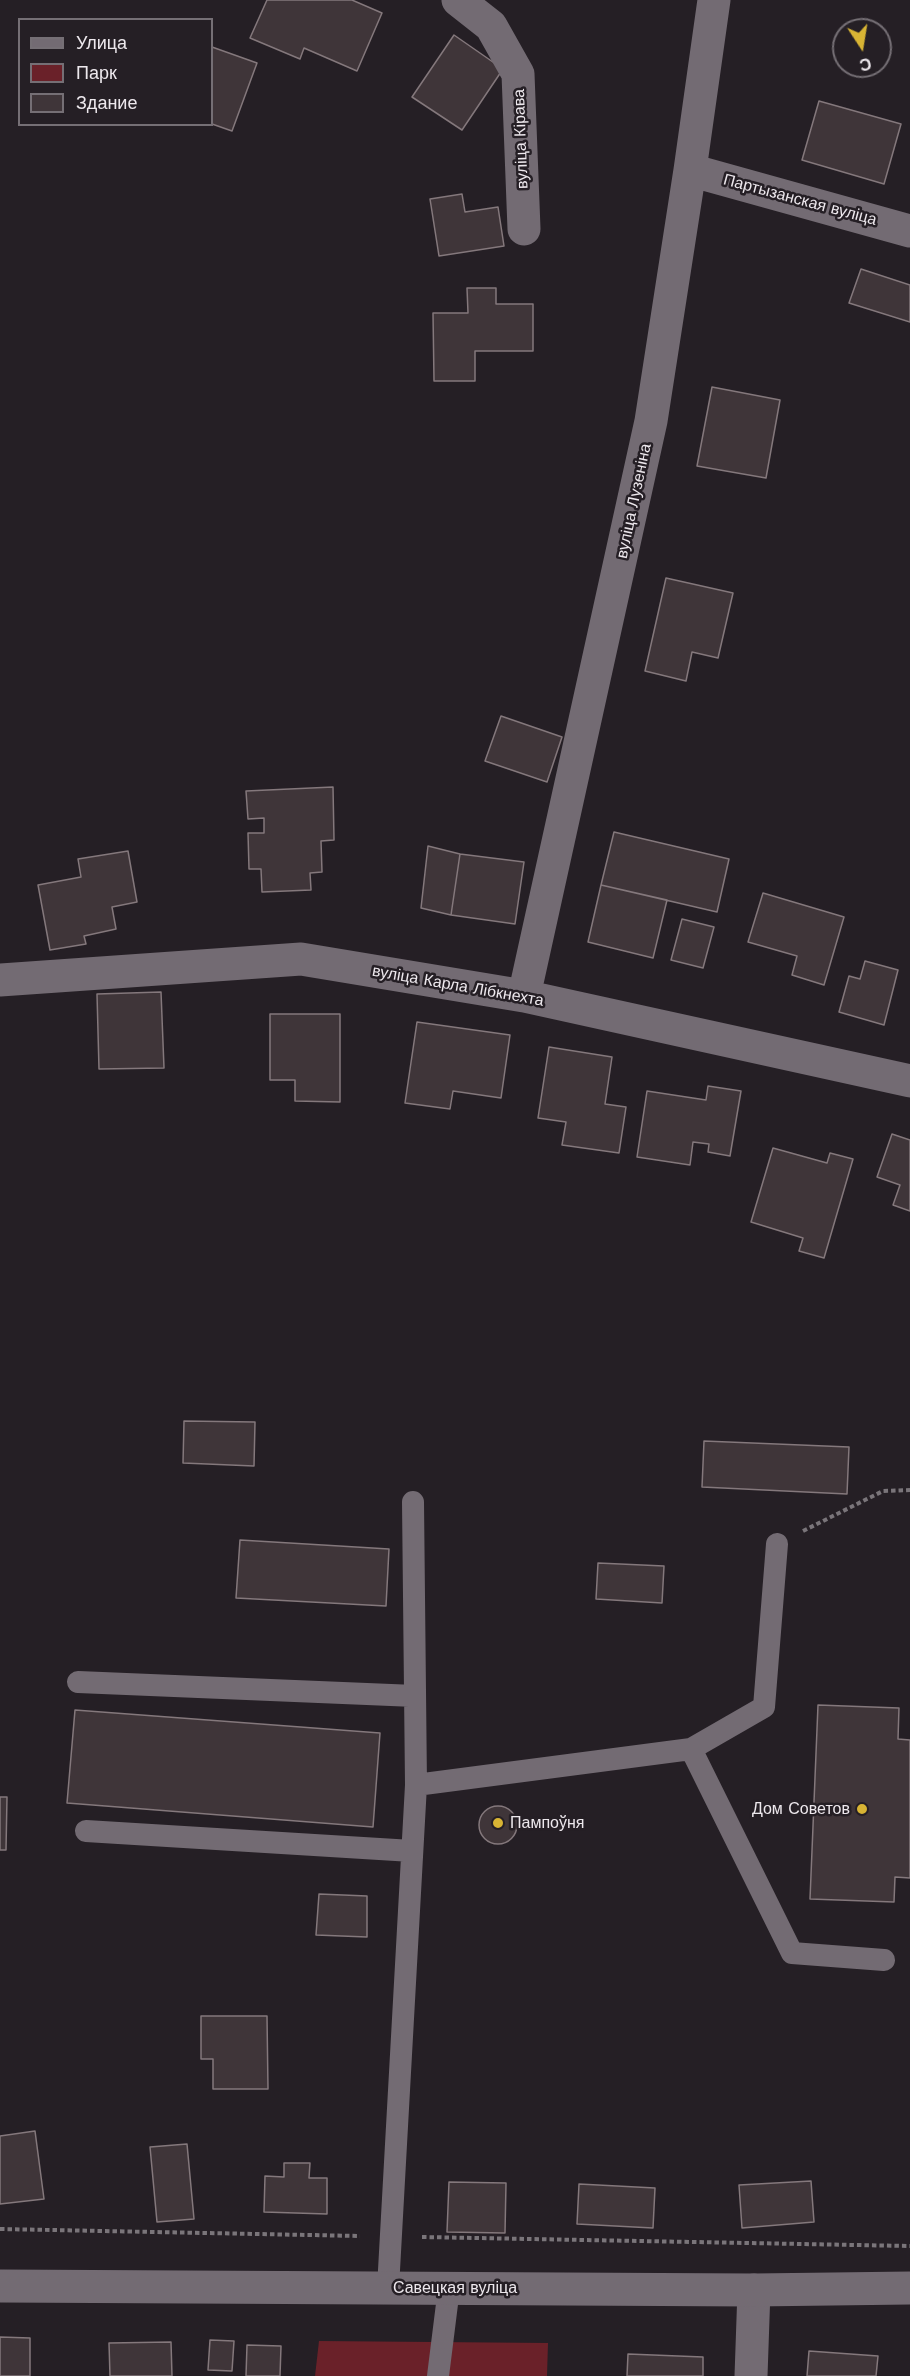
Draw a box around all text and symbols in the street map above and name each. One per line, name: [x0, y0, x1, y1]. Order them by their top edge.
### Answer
legend: [18, 18, 213, 126]
north arrow: [832, 18, 892, 78]
text: Улица: [76, 32, 127, 53]
text: С: [858, 54, 873, 75]
text: Парк: [76, 62, 117, 83]
street label: вуліца Кірава: [510, 89, 532, 189]
text: Здание: [76, 92, 137, 113]
street label: Партызанская вуліца: [721, 170, 879, 230]
street label: вуліца Лузеніна: [612, 442, 656, 560]
street label: вуліца Карла Лібкнехта: [371, 961, 545, 1011]
place label: Дом Советов: [752, 1799, 850, 1819]
marker: Дом Советов: [855, 1802, 869, 1816]
place label: Пампоўня: [510, 1813, 584, 1833]
marker: Пампоўня: [491, 1816, 505, 1830]
street label: Савецкая вуліца: [393, 2278, 517, 2298]

